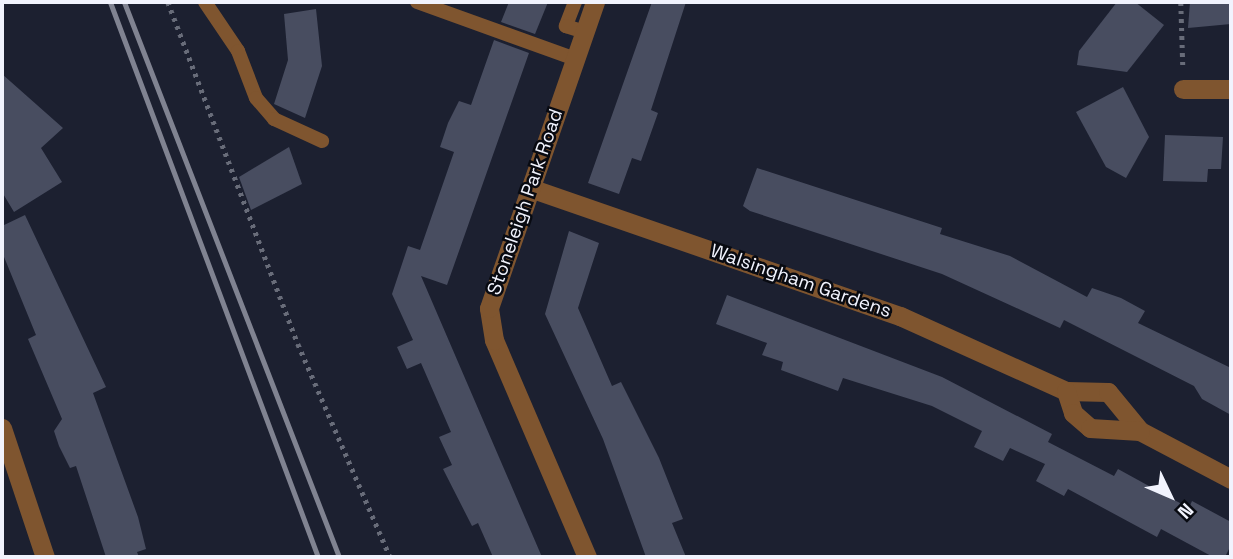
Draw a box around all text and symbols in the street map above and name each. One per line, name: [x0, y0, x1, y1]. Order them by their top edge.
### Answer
street label: Stoneleigh Park Road: [482, 106, 568, 298]
street label: Walsingham Gardens: [708, 239, 894, 323]
north arrow: [1135, 461, 1205, 531]
text: N: [1172, 498, 1199, 524]

